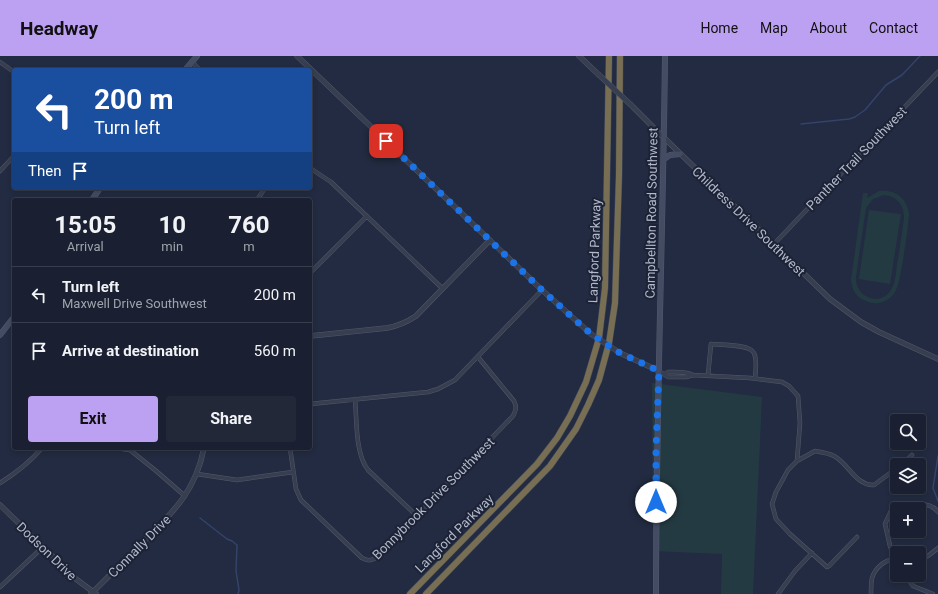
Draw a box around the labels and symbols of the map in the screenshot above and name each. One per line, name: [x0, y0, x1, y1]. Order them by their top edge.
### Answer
street label: Panther Trail Southwest: [803, 104, 909, 213]
pin: [369, 124, 403, 158]
street label: Campbellton Road Southwest: [643, 127, 660, 299]
street label: Childress Drive Southwest: [689, 164, 808, 279]
street label: Langford Parkway: [585, 199, 604, 303]
street label: Bonnybrook Drive Southwest: [369, 434, 497, 562]
position arrow: [635, 481, 677, 523]
street label: Langford Parkway: [412, 491, 497, 576]
street label: Connally Drive: [105, 512, 174, 581]
street label: Dodson Drive: [14, 519, 80, 584]

